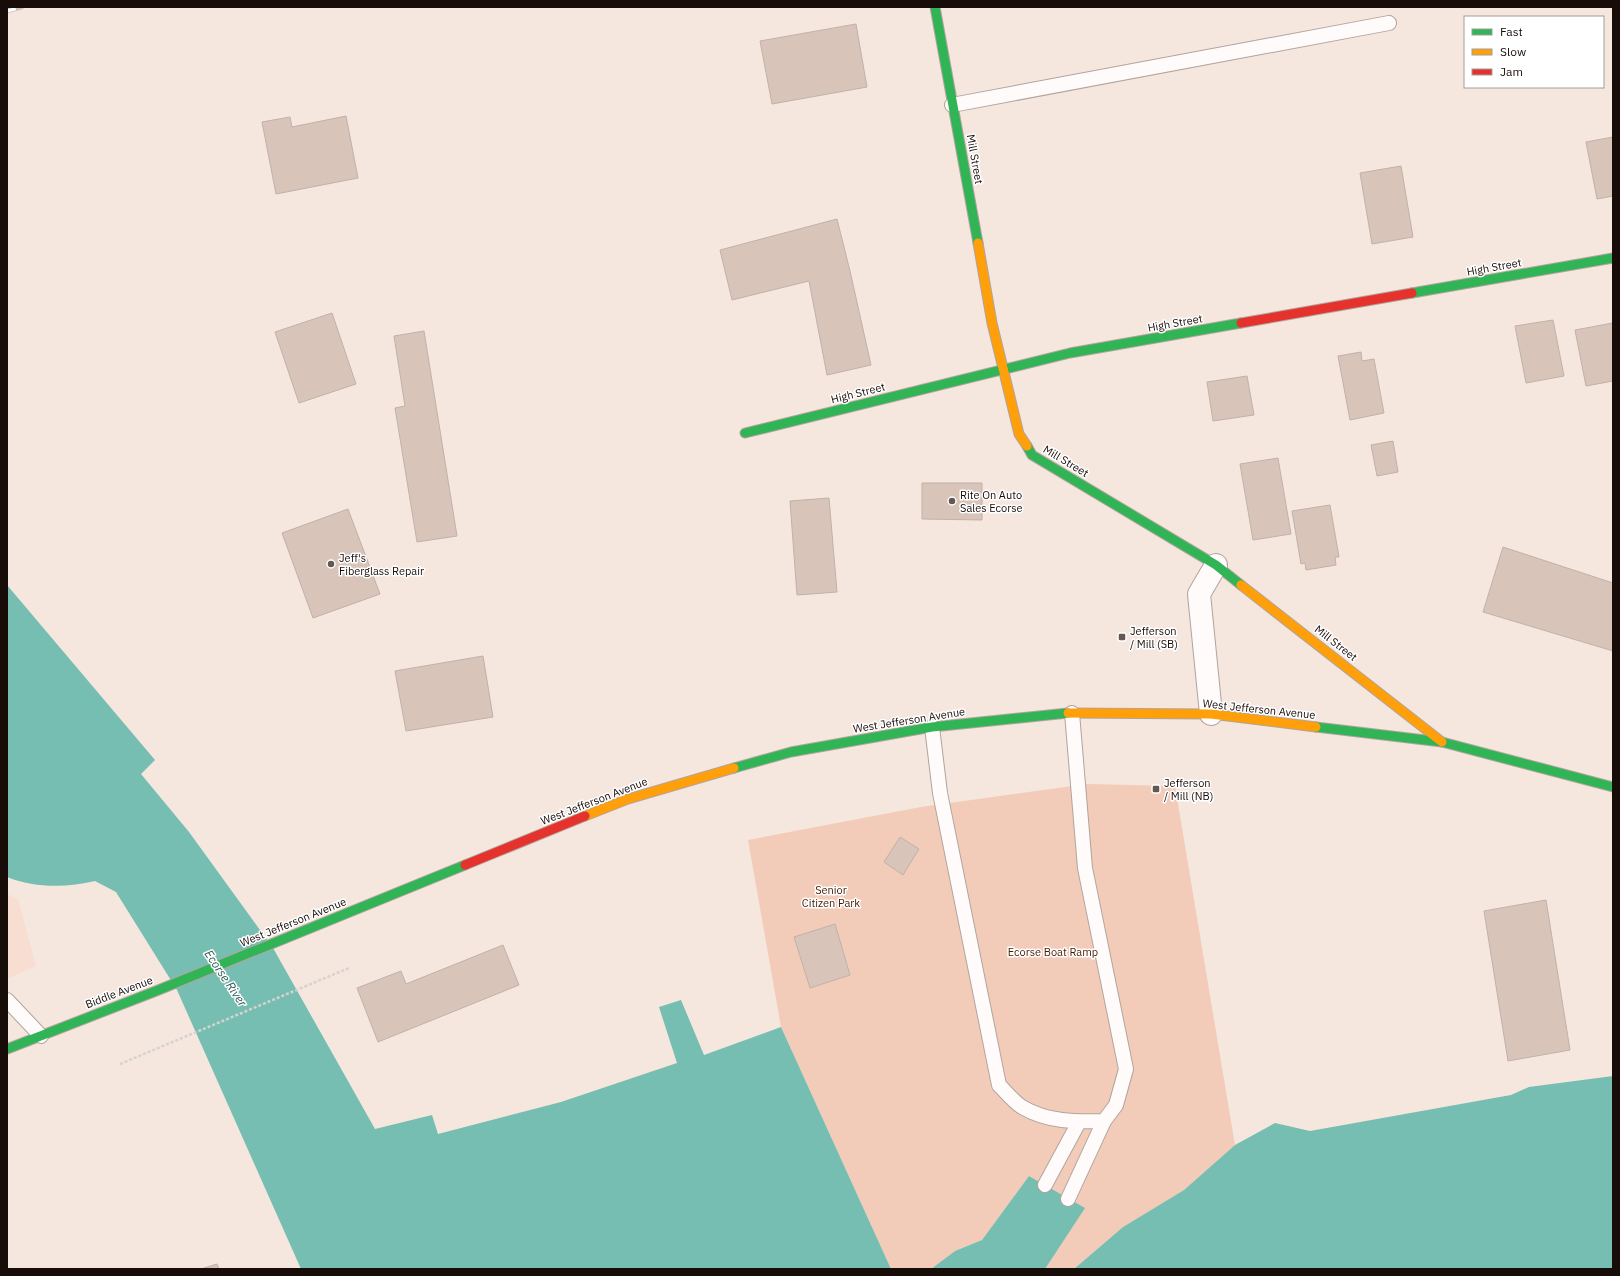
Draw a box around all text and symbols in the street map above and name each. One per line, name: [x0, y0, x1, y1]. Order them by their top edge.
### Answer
legend: [1464, 16, 1604, 88]
text: Fast: [1500, 24, 1523, 39]
text: Slow: [1500, 44, 1526, 59]
text: Jam: [1500, 64, 1523, 79]
street label: Mill Street: [964, 133, 986, 185]
street label: High Street: [1466, 255, 1523, 279]
street label: High Street: [1147, 311, 1204, 335]
street label: High Street: [829, 379, 887, 406]
street label: Mill Street: [1041, 442, 1091, 480]
place label: Rite On Auto Sales Ecorse: [960, 488, 1023, 515]
marker: Rite On Auto Sales Ecorse: [947, 496, 957, 506]
place label: Jeff's Fiberglass Repair: [339, 551, 424, 578]
marker: Jeff's Fiberglass Repair: [326, 559, 336, 569]
street label: Mill Street: [1312, 622, 1360, 664]
place label: Jefferson / Mill (SB): [1130, 624, 1178, 651]
marker: Jefferson / Mill (SB): [1117, 632, 1127, 642]
street label: West Jefferson Avenue: [1202, 696, 1316, 722]
street label: West Jefferson Avenue: [852, 704, 966, 736]
street label: West Jefferson Avenue: [539, 774, 649, 828]
place label: Jefferson / Mill (NB): [1164, 776, 1213, 803]
marker: Jefferson / Mill (NB): [1151, 784, 1161, 794]
park label: Senior Citizen Park: [802, 883, 860, 910]
street label: West Jefferson Avenue: [238, 894, 348, 950]
park label: Ecorse Boat Ramp: [1008, 945, 1098, 959]
water label: Ecorse River: [202, 947, 251, 1010]
street label: Biddle Avenue: [83, 973, 155, 1011]

